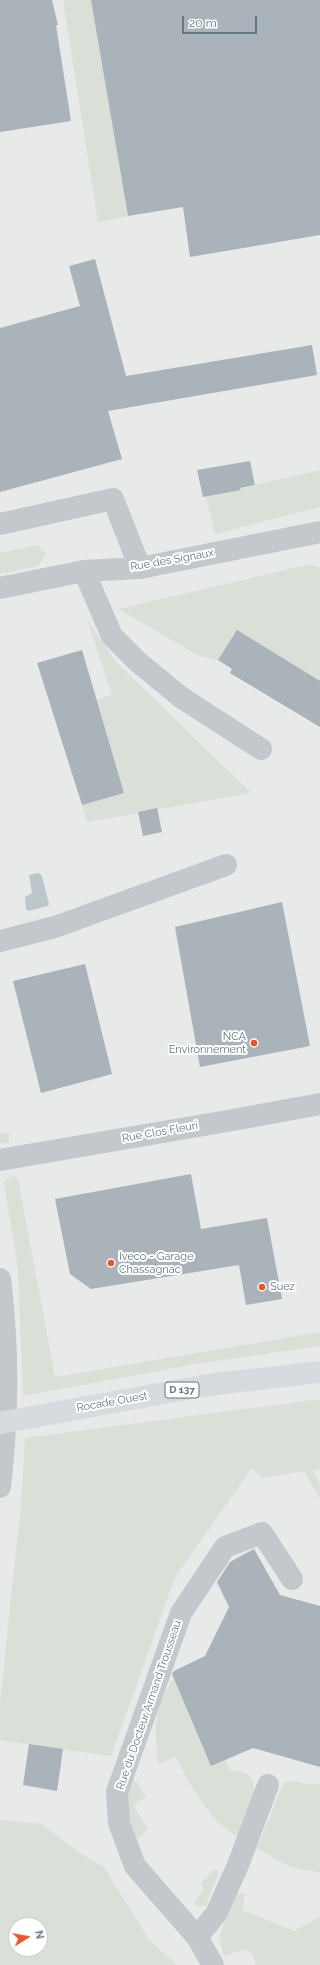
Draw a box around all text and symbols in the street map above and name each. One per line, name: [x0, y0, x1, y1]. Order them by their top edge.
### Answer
scale bar: [184, 8, 259, 34]
text: 20 m: [189, 16, 217, 30]
street label: Rue des Signaux: [129, 546, 215, 574]
place label: NCA Environnement: [169, 1030, 246, 1056]
marker: NCA Environnement: [249, 1038, 259, 1048]
street label: Rue Clos Fleuri: [121, 1119, 199, 1145]
place label: Iveco - Garage Chassagnac: [119, 1250, 194, 1276]
marker: Iveco - Garage Chassagnac: [106, 1258, 116, 1268]
place label: Suez: [270, 1280, 295, 1294]
marker: Suez: [257, 1282, 267, 1292]
road number: D 137: [165, 1382, 199, 1398]
street label: Rocade Ouest: [75, 1389, 149, 1415]
street label: Rue du Docteur Armand Trousseau: [114, 1619, 184, 1791]
north arrow: [8, 1917, 48, 1957]
text: N: [32, 1929, 46, 1940]

